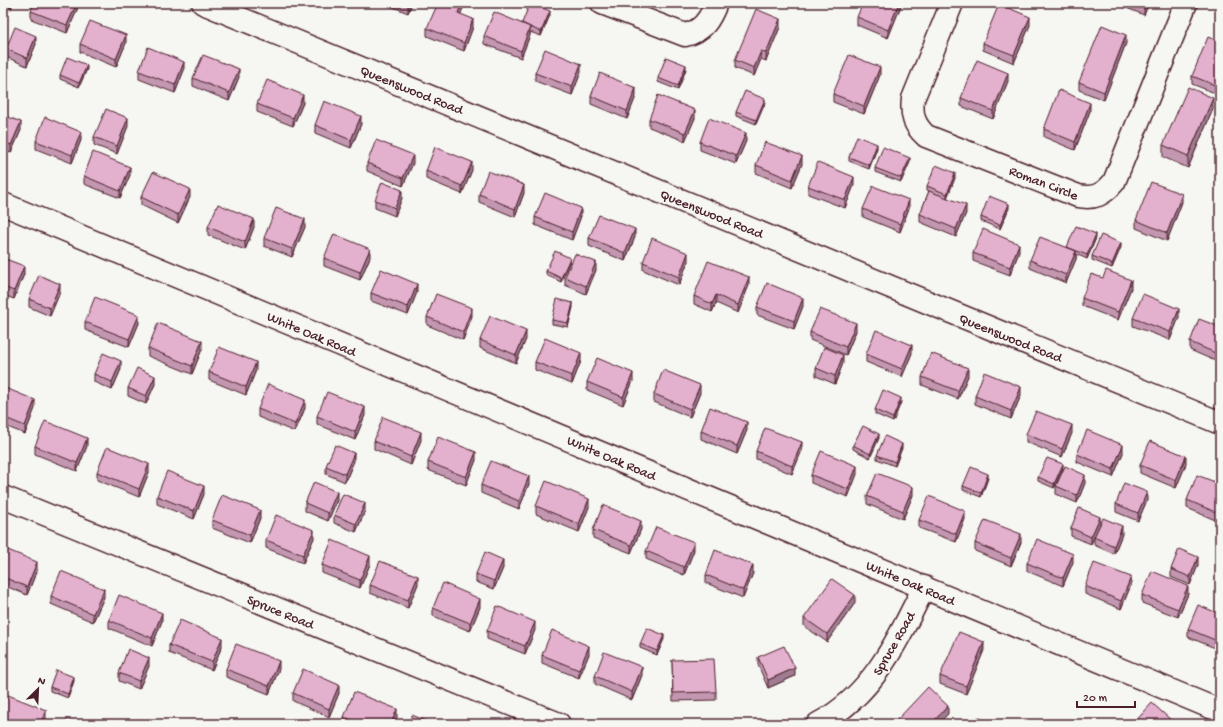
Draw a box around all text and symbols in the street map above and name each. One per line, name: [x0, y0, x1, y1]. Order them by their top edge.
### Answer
street label: Queenswood Road: [357, 63, 467, 120]
street label: Roman Circle: [1006, 163, 1081, 206]
street label: Queenswood Road: [657, 187, 767, 244]
street label: White Oak Road: [264, 309, 360, 362]
street label: Queenswood Road: [956, 311, 1066, 368]
street label: White Oak Road: [564, 433, 660, 486]
street label: White Oak Road: [863, 558, 959, 611]
street label: Spruce Road: [244, 592, 318, 635]
street label: Spruce Road: [870, 608, 921, 679]
north arrow: [18, 669, 58, 709]
text: N: [36, 675, 47, 689]
scale bar: [1077, 683, 1135, 709]
text: 20 m: [1083, 692, 1108, 706]

